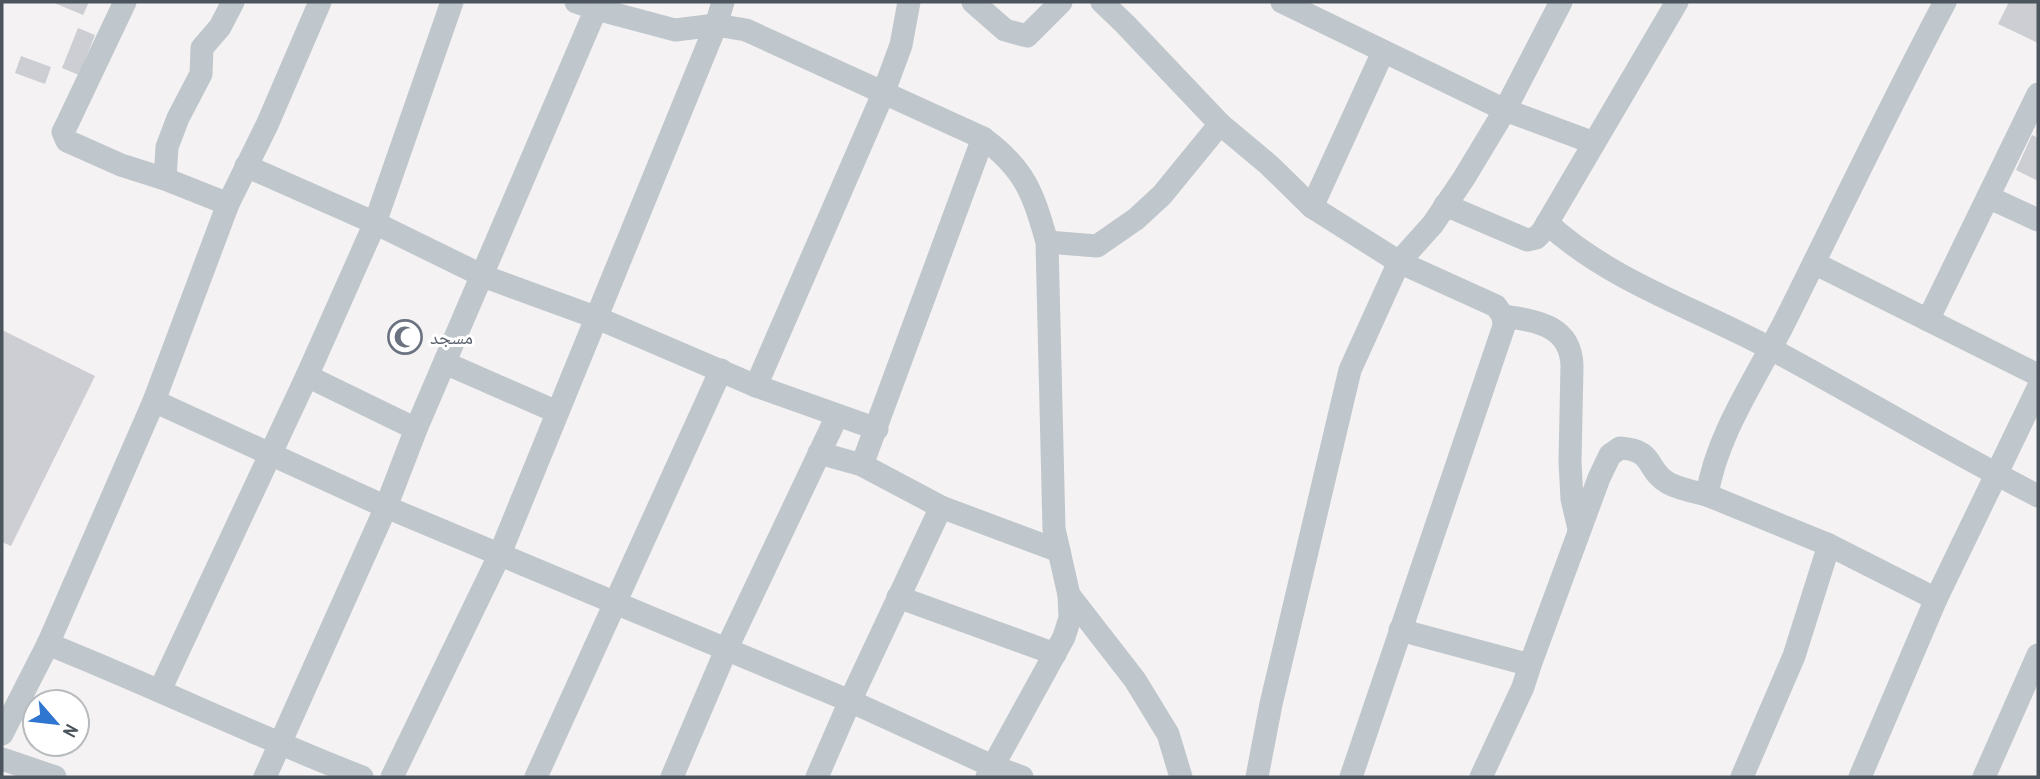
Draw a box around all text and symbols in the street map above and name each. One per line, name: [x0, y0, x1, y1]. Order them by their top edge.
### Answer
mosque icon: مسجد: [386, 318, 424, 356]
place label: مسجد: [430, 324, 473, 350]
north arrow: [21, 688, 91, 758]
text: N: [57, 720, 85, 742]

